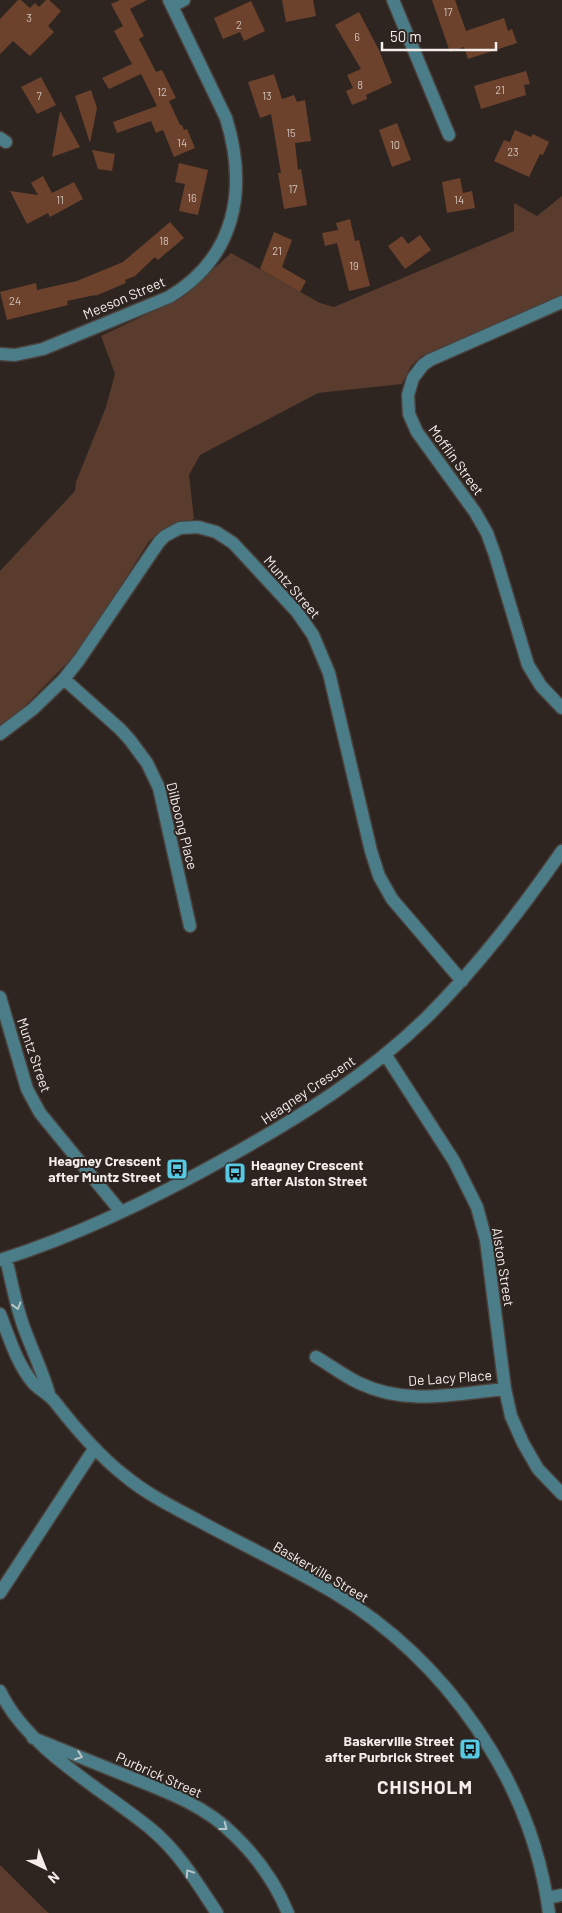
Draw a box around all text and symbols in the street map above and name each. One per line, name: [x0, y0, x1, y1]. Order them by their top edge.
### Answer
house number: 17: [443, 5, 453, 18]
house number: 3: [26, 11, 32, 24]
house number: 2: [236, 18, 242, 31]
scale bar: [382, 20, 496, 52]
text: 50 m: [390, 27, 422, 45]
house number: 6: [354, 30, 360, 43]
house number: 8: [357, 78, 363, 91]
house number: 21: [495, 83, 505, 96]
house number: 12: [157, 85, 167, 98]
house number: 7: [36, 89, 42, 102]
house number: 13: [262, 89, 272, 102]
house number: 15: [286, 126, 296, 139]
house number: 14: [177, 136, 187, 149]
house number: 10: [390, 138, 400, 151]
house number: 23: [507, 145, 519, 158]
house number: 17: [288, 182, 298, 195]
house number: 16: [187, 191, 197, 204]
house number: 11: [56, 193, 64, 206]
house number: 14: [454, 193, 464, 206]
house number: 18: [159, 234, 169, 247]
house number: 21: [272, 244, 282, 257]
house number: 19: [349, 259, 359, 272]
street label: Meeson Street: [80, 273, 168, 323]
house number: 24: [9, 294, 21, 307]
street label: Mofflin Street: [425, 421, 488, 498]
street label: Muntz Street: [261, 552, 324, 621]
street label: Dilboong Place: [163, 780, 202, 871]
street label: Muntz Street: [14, 1015, 55, 1094]
street label: Heagney Crescent: [257, 1052, 358, 1127]
place label: Heagney Crescent after Muntz Street: [48, 1152, 161, 1185]
place label: Heagney Crescent after Alston Street: [251, 1156, 367, 1189]
bus stop icon: Heagney Crescent after Muntz Street: [165, 1157, 189, 1181]
bus stop icon: Heagney Crescent after Alston Street: [223, 1161, 247, 1185]
street label: Alston Street: [489, 1226, 518, 1308]
one-way arrow: [12, 1301, 22, 1309]
street label: De Lacy Place: [408, 1366, 492, 1389]
street label: Baskerville Street: [270, 1537, 372, 1606]
place label: Baskerville Street after Purbrick Street: [325, 1732, 454, 1765]
bus stop icon: Baskerville Street after Purbrick Street: [458, 1737, 482, 1761]
street label: Purbrick Street: [113, 1748, 205, 1801]
one-way arrow: [74, 1750, 82, 1760]
district label: CHISHOLM: [377, 1775, 473, 1798]
one-way arrow: [218, 1821, 227, 1829]
north arrow: [20, 1843, 70, 1893]
text: N: [45, 1868, 63, 1887]
one-way arrow: [186, 1869, 196, 1878]

